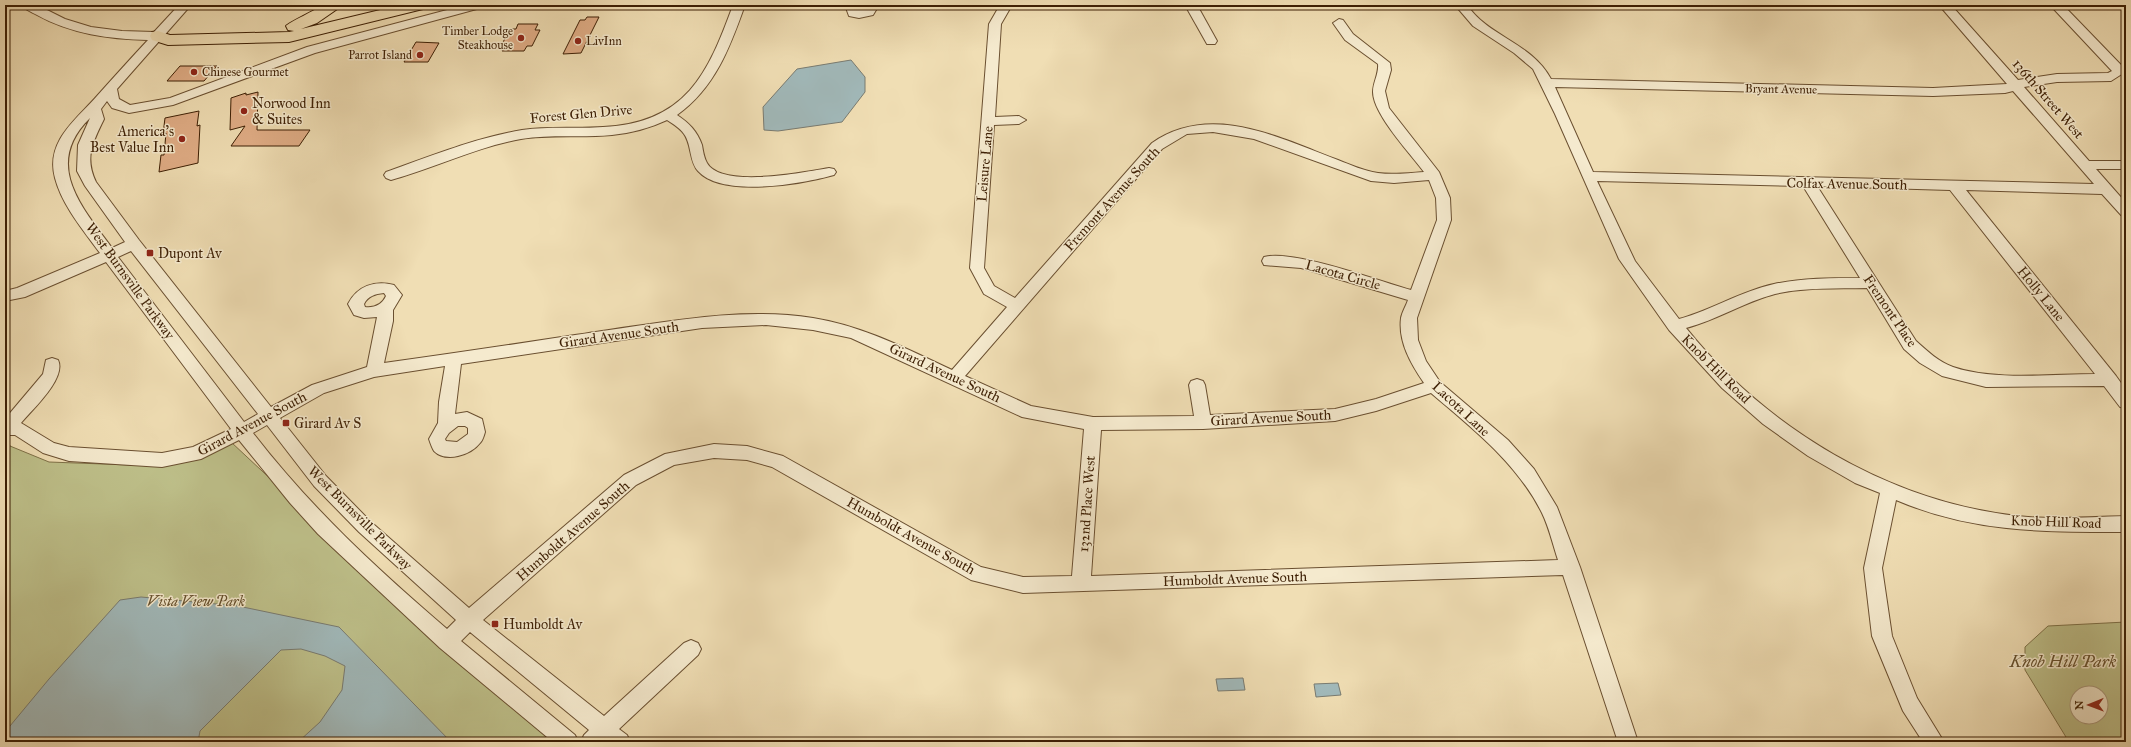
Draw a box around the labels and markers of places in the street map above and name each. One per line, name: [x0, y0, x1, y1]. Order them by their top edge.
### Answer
place label: Timber Lodge Steakhouse: [442, 24, 513, 52]
marker: Timber Lodge Steakhouse: [516, 33, 526, 43]
place label: LivInn: [586, 34, 622, 48]
marker: LivInn: [573, 36, 583, 46]
place label: Parrot Island: [348, 48, 412, 62]
marker: Parrot Island: [415, 50, 425, 60]
place label: Chinese Gourmet: [202, 65, 289, 79]
marker: Chinese Gourmet: [189, 67, 199, 77]
place label: Norwood Inn & Suites: [252, 95, 331, 128]
marker: Norwood Inn & Suites: [239, 106, 249, 116]
place label: America's Best Value Inn: [90, 123, 174, 156]
marker: America's Best Value Inn: [177, 134, 187, 144]
place label: Dupont Av: [158, 245, 223, 262]
marker: Dupont Av: [145, 248, 155, 258]
place label: Girard Av S: [294, 415, 361, 432]
marker: Girard Av S: [281, 418, 291, 428]
place label: Humboldt Av: [503, 616, 584, 633]
marker: Humboldt Av: [490, 619, 500, 629]

